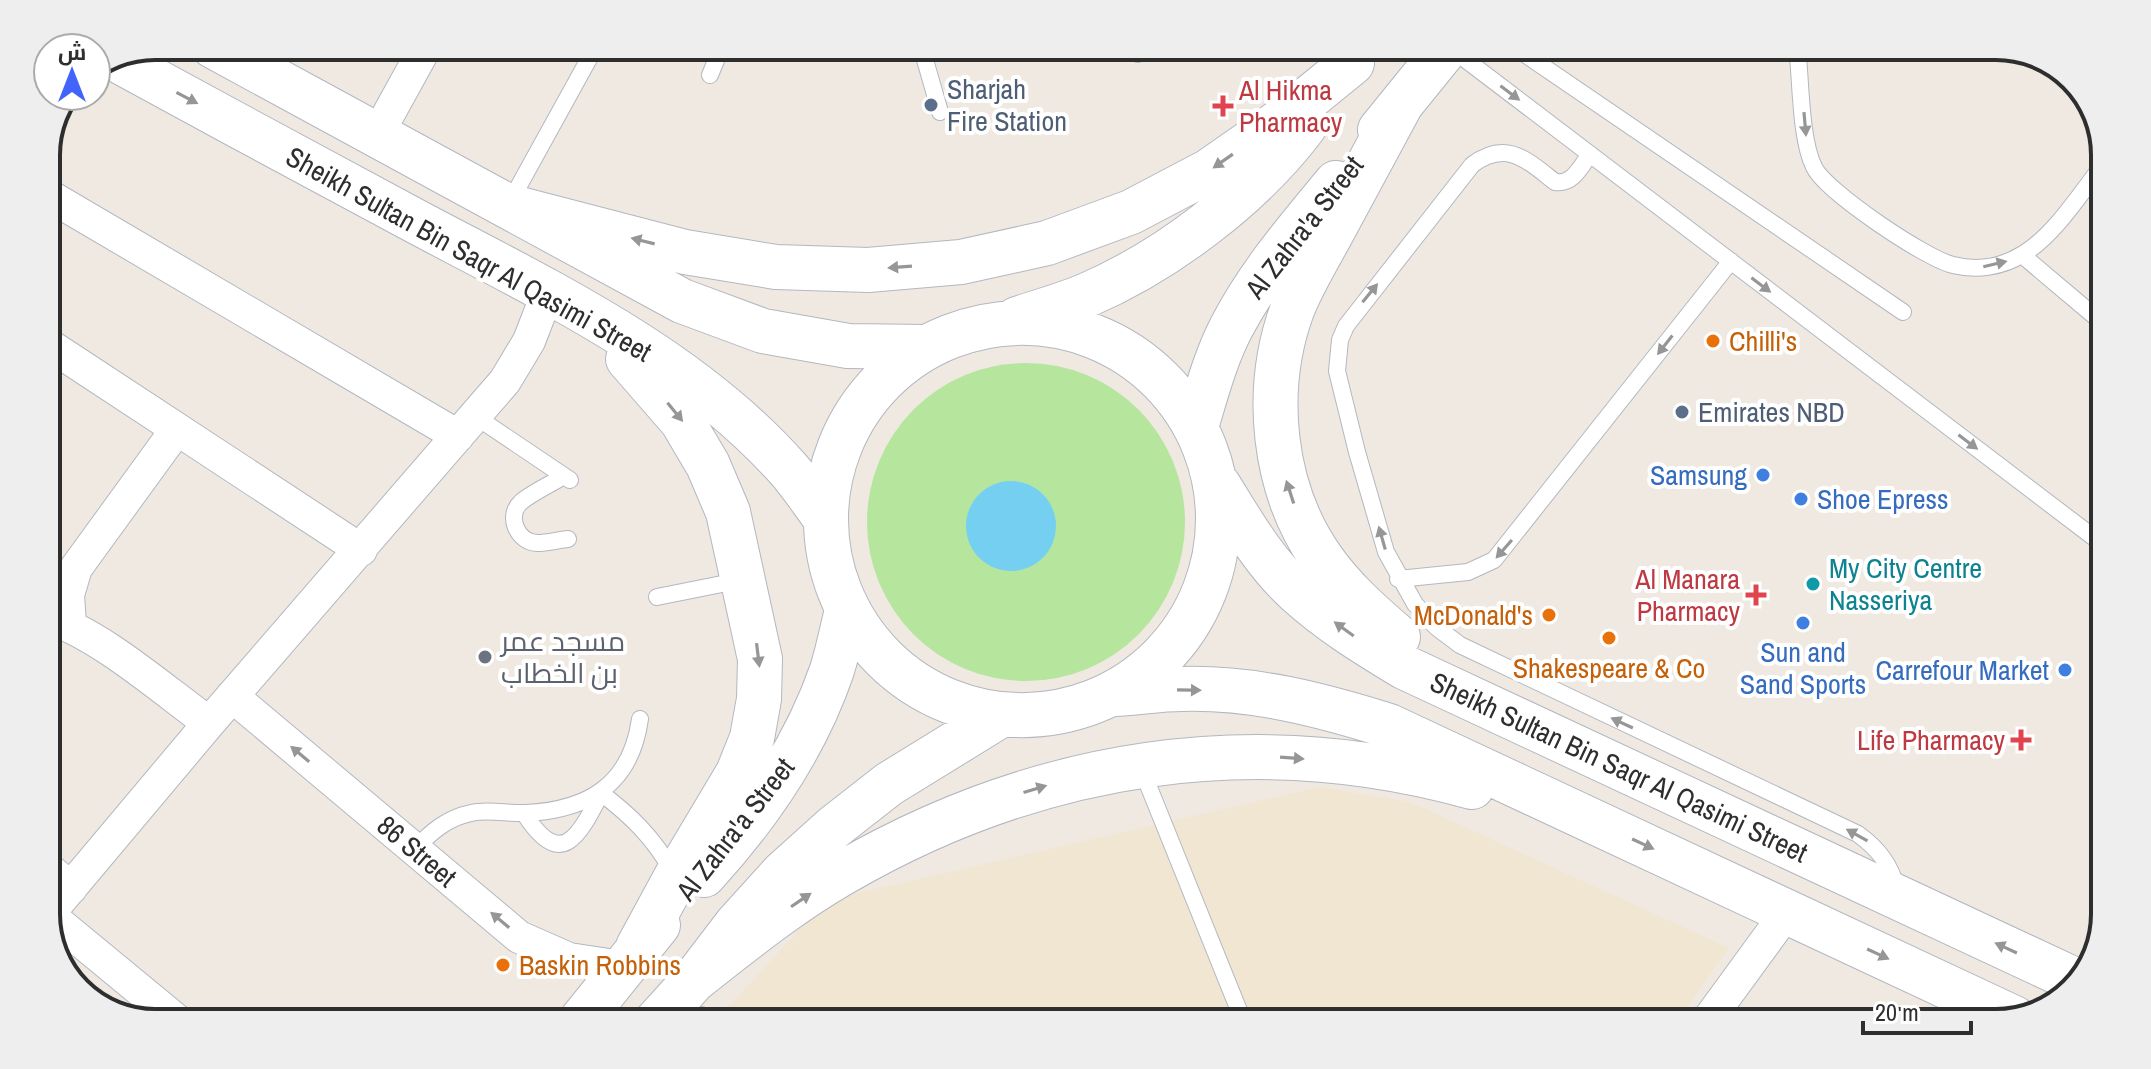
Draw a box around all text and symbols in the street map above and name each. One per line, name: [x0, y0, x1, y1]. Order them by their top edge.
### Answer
north arrow: [32, 32, 112, 112]
text: ش: [58, 37, 86, 67]
place label: Sharjah Fire Station: [947, 70, 1067, 140]
place label: Al Hikma Pharmacy: [1238, 71, 1343, 141]
one-way arrow: [1500, 85, 1520, 101]
one-way arrow: [176, 91, 198, 105]
marker: Sharjah Fire Station: [922, 96, 940, 114]
marker: Al Hikma Pharmacy: [1214, 97, 1232, 115]
one-way arrow: [1798, 112, 1811, 137]
street label: Sheikh Sultan Bin Saqr Al Qasimi Street: [279, 137, 659, 371]
street label: Al Zahra'a Street: [1236, 148, 1372, 307]
one-way arrow: [1213, 153, 1234, 168]
one-way arrow: [630, 234, 655, 246]
one-way arrow: [1982, 257, 2007, 270]
one-way arrow: [887, 261, 912, 274]
one-way arrow: [1751, 276, 1772, 292]
one-way arrow: [1362, 283, 1378, 303]
place label: Chilli's: [1729, 322, 1797, 360]
marker: Chilli's: [1704, 332, 1722, 350]
one-way arrow: [1658, 335, 1674, 355]
place label: Emirates NBD: [1698, 393, 1845, 431]
one-way arrow: [666, 402, 682, 422]
marker: Emirates NBD: [1673, 403, 1691, 421]
one-way arrow: [1958, 434, 1979, 449]
place label: Samsung: [1650, 456, 1747, 494]
marker: Samsung: [1754, 466, 1772, 484]
one-way arrow: [1283, 480, 1296, 504]
place label: Shoe Epress: [1817, 480, 1948, 518]
marker: Shoe Epress: [1792, 490, 1810, 508]
one-way arrow: [1375, 525, 1388, 549]
one-way arrow: [1496, 539, 1514, 558]
place label: My City Centre Nasseriya: [1829, 549, 1982, 619]
place label: Al Manara Pharmacy: [1634, 560, 1741, 630]
marker: My City Centre Nasseriya: [1804, 575, 1822, 593]
marker: Al Manara Pharmacy: [1747, 586, 1765, 604]
place label: McDonald's: [1414, 596, 1533, 634]
marker: McDonald's: [1540, 606, 1558, 624]
marker: Sun and Sand Sports: [1794, 614, 1812, 632]
one-way arrow: [1333, 621, 1355, 637]
place label: مسجد عمر بن الخطاب: [499, 622, 625, 692]
marker: Shakespeare & Co: [1600, 629, 1618, 647]
place label: Sun and Sand Sports: [1740, 633, 1866, 703]
one-way arrow: [752, 643, 765, 668]
marker: مسجد عمر بن الخطاب: [476, 648, 494, 666]
place label: Shakespeare & Co: [1513, 649, 1705, 687]
place label: Carrefour Market: [1875, 651, 2049, 689]
marker: Carrefour Market: [2056, 661, 2074, 679]
street label: Sheikh Sultan Bin Saqr Al Qasimi Street: [1424, 663, 1814, 871]
one-way arrow: [1177, 683, 1202, 696]
one-way arrow: [1611, 716, 1634, 730]
place label: Life Pharmacy: [1857, 721, 2006, 759]
marker: Life Pharmacy: [2012, 731, 2030, 749]
one-way arrow: [291, 746, 311, 763]
street label: Al Zahra'a Street: [667, 750, 803, 909]
one-way arrow: [1280, 752, 1305, 765]
one-way arrow: [1023, 782, 1047, 795]
street label: 86 Street: [369, 806, 465, 896]
one-way arrow: [1846, 828, 1868, 842]
one-way arrow: [1631, 837, 1654, 851]
one-way arrow: [790, 893, 812, 908]
one-way arrow: [490, 912, 510, 930]
one-way arrow: [1995, 941, 2018, 955]
place label: Baskin Robbins: [519, 946, 681, 984]
one-way arrow: [1867, 948, 1890, 961]
marker: Baskin Robbins: [494, 956, 512, 974]
scale bar: [1863, 985, 1971, 1035]
text: 20 m: [1875, 996, 1919, 1028]

